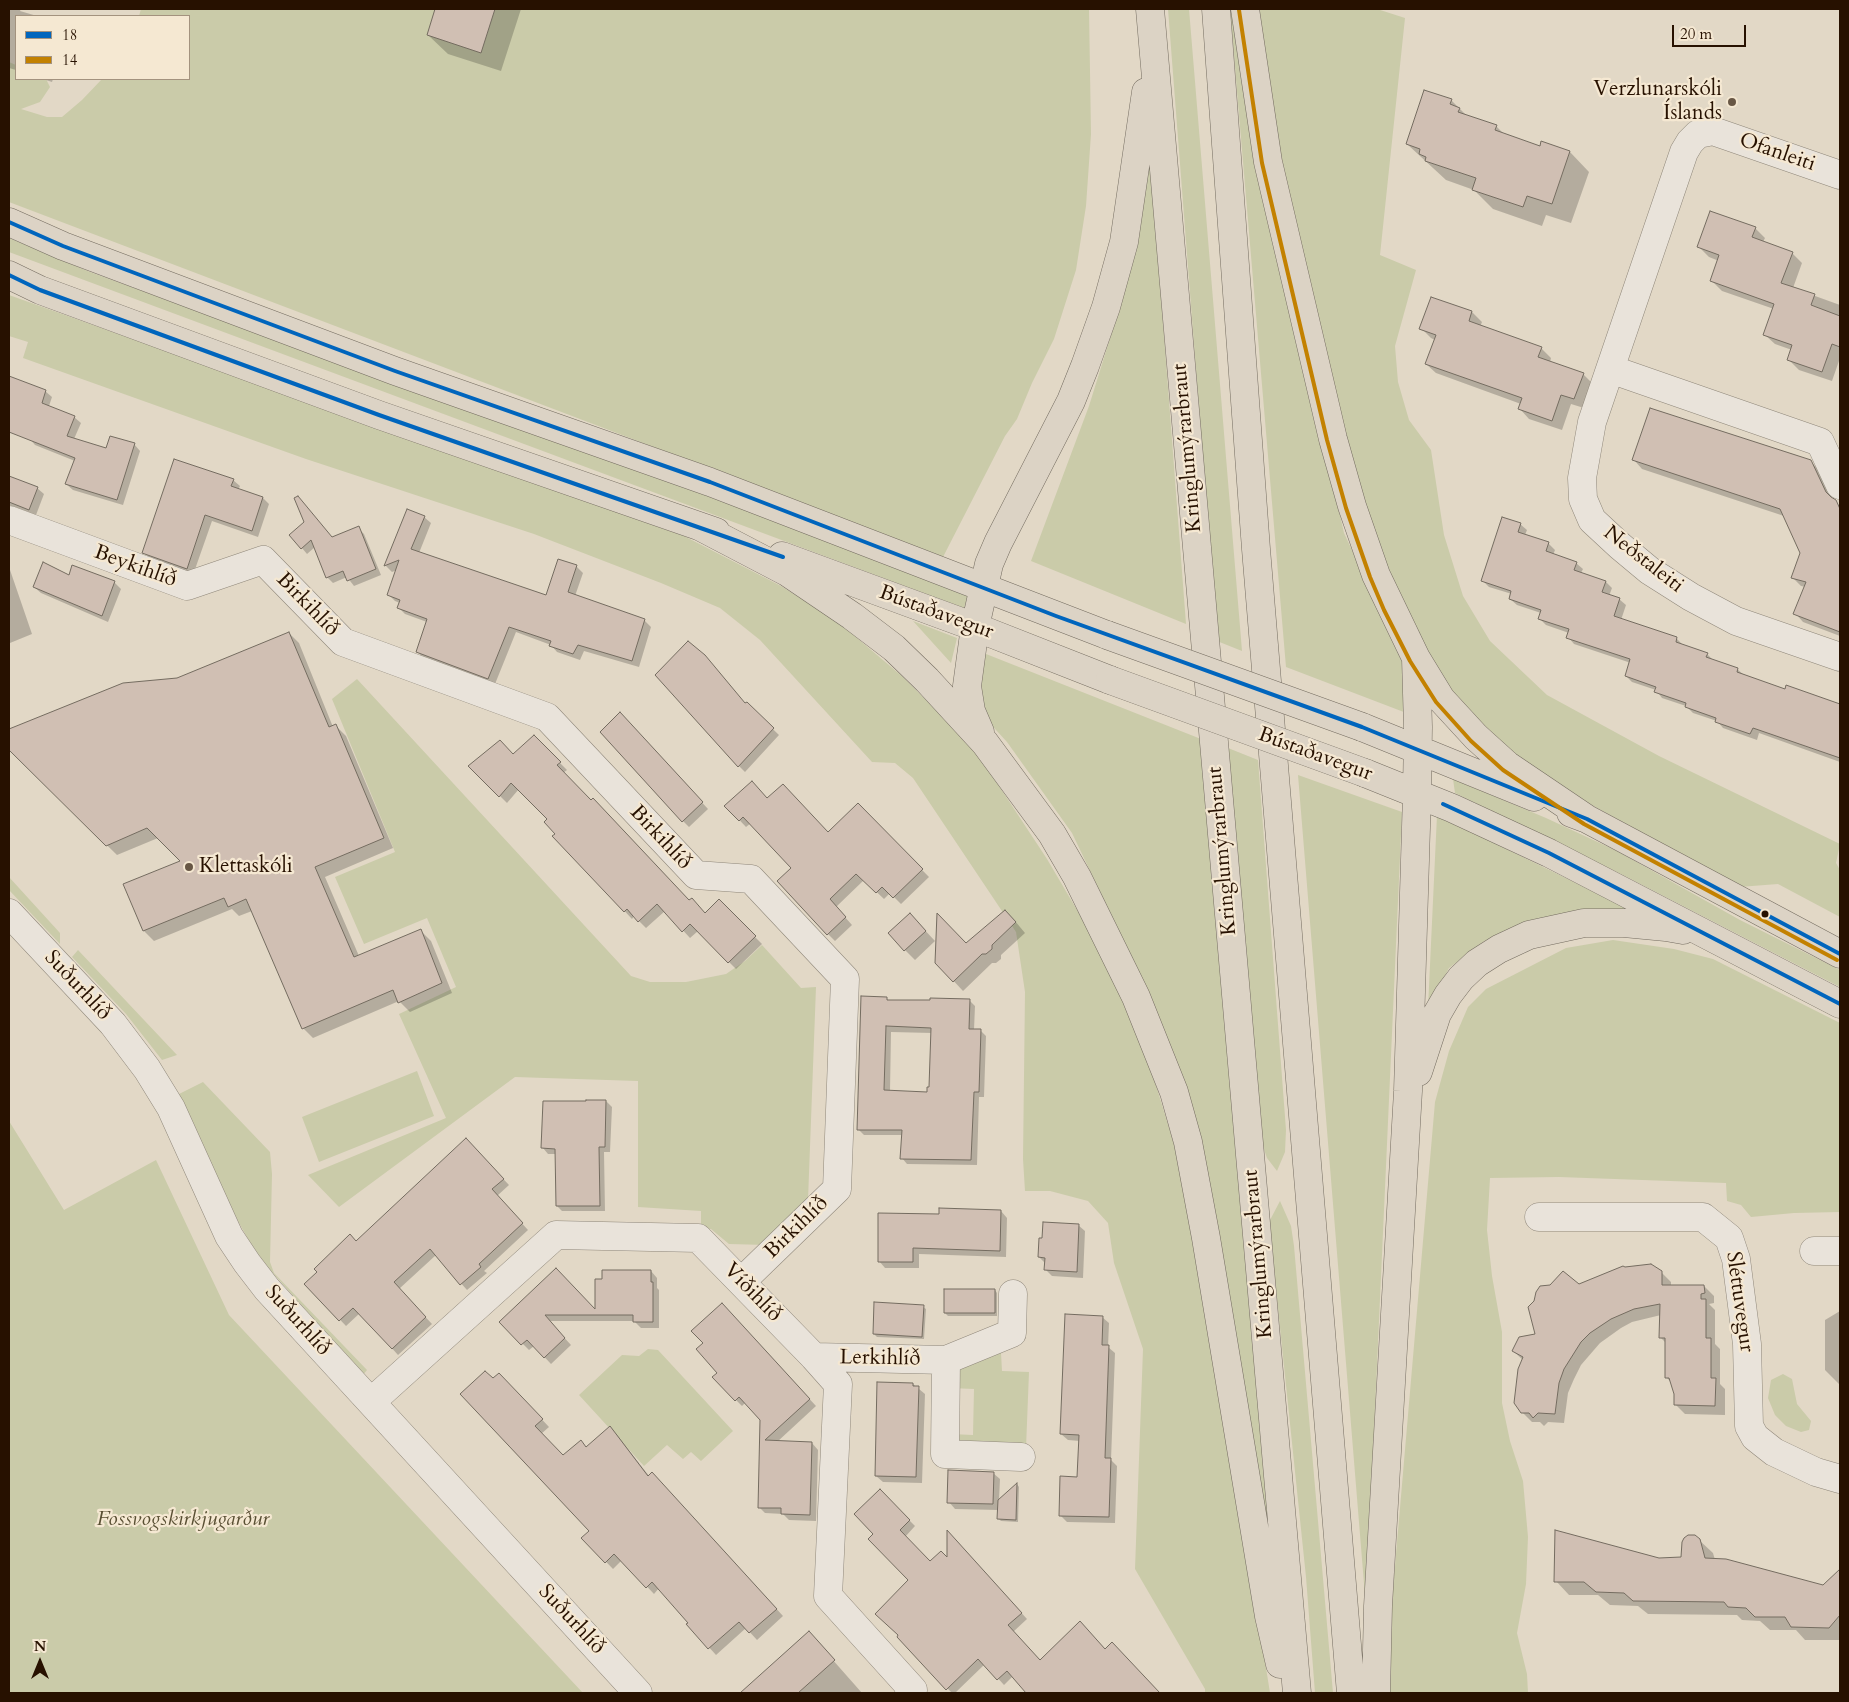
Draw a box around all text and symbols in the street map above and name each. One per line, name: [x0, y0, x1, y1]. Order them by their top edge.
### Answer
legend: [15, 15, 190, 80]
scale bar: [1674, 15, 1748, 47]
text: 20 m: [1680, 24, 1712, 44]
text: 18: [62, 25, 77, 45]
text: 14: [62, 50, 77, 70]
place label: Verzlunarskóli Íslands: [1594, 77, 1722, 127]
marker: Verzlunarskóli Íslands: [1726, 96, 1738, 108]
street label: Ofanleiti: [1736, 128, 1818, 178]
street label: Kringlumýrarbraut: [1168, 363, 1208, 533]
street label: Neðstaleiti: [1598, 521, 1688, 599]
street label: Beykihlíð: [90, 540, 180, 594]
street label: Birkihlíð: [271, 568, 343, 642]
street label: Bústaðavegur: [875, 581, 997, 645]
street label: Bústaðavegur: [1254, 723, 1376, 787]
street label: Kringlumýrarbraut: [1203, 766, 1243, 936]
street label: Birkihlíð: [624, 801, 696, 875]
place label: Klettaskóli: [199, 854, 293, 880]
marker: Klettaskóli: [183, 861, 195, 873]
unlabelled marker: [1760, 909, 1770, 919]
street label: Suðurhlíð: [38, 946, 116, 1026]
street label: Kringlumýrarbraut: [1239, 1169, 1279, 1339]
street label: Birkihlíð: [760, 1192, 834, 1264]
street label: Sléttuvegur: [1719, 1250, 1759, 1354]
street label: Víðihlíð: [718, 1258, 786, 1328]
street label: Suðurhlíð: [259, 1280, 335, 1362]
street label: Lerkihlíð: [839, 1346, 921, 1372]
park label: Fossvogskirkjugarður: [97, 1507, 269, 1533]
street label: Suðurhlíð: [532, 1580, 610, 1660]
north arrow: [15, 1637, 65, 1687]
text: N: [34, 1637, 46, 1656]

